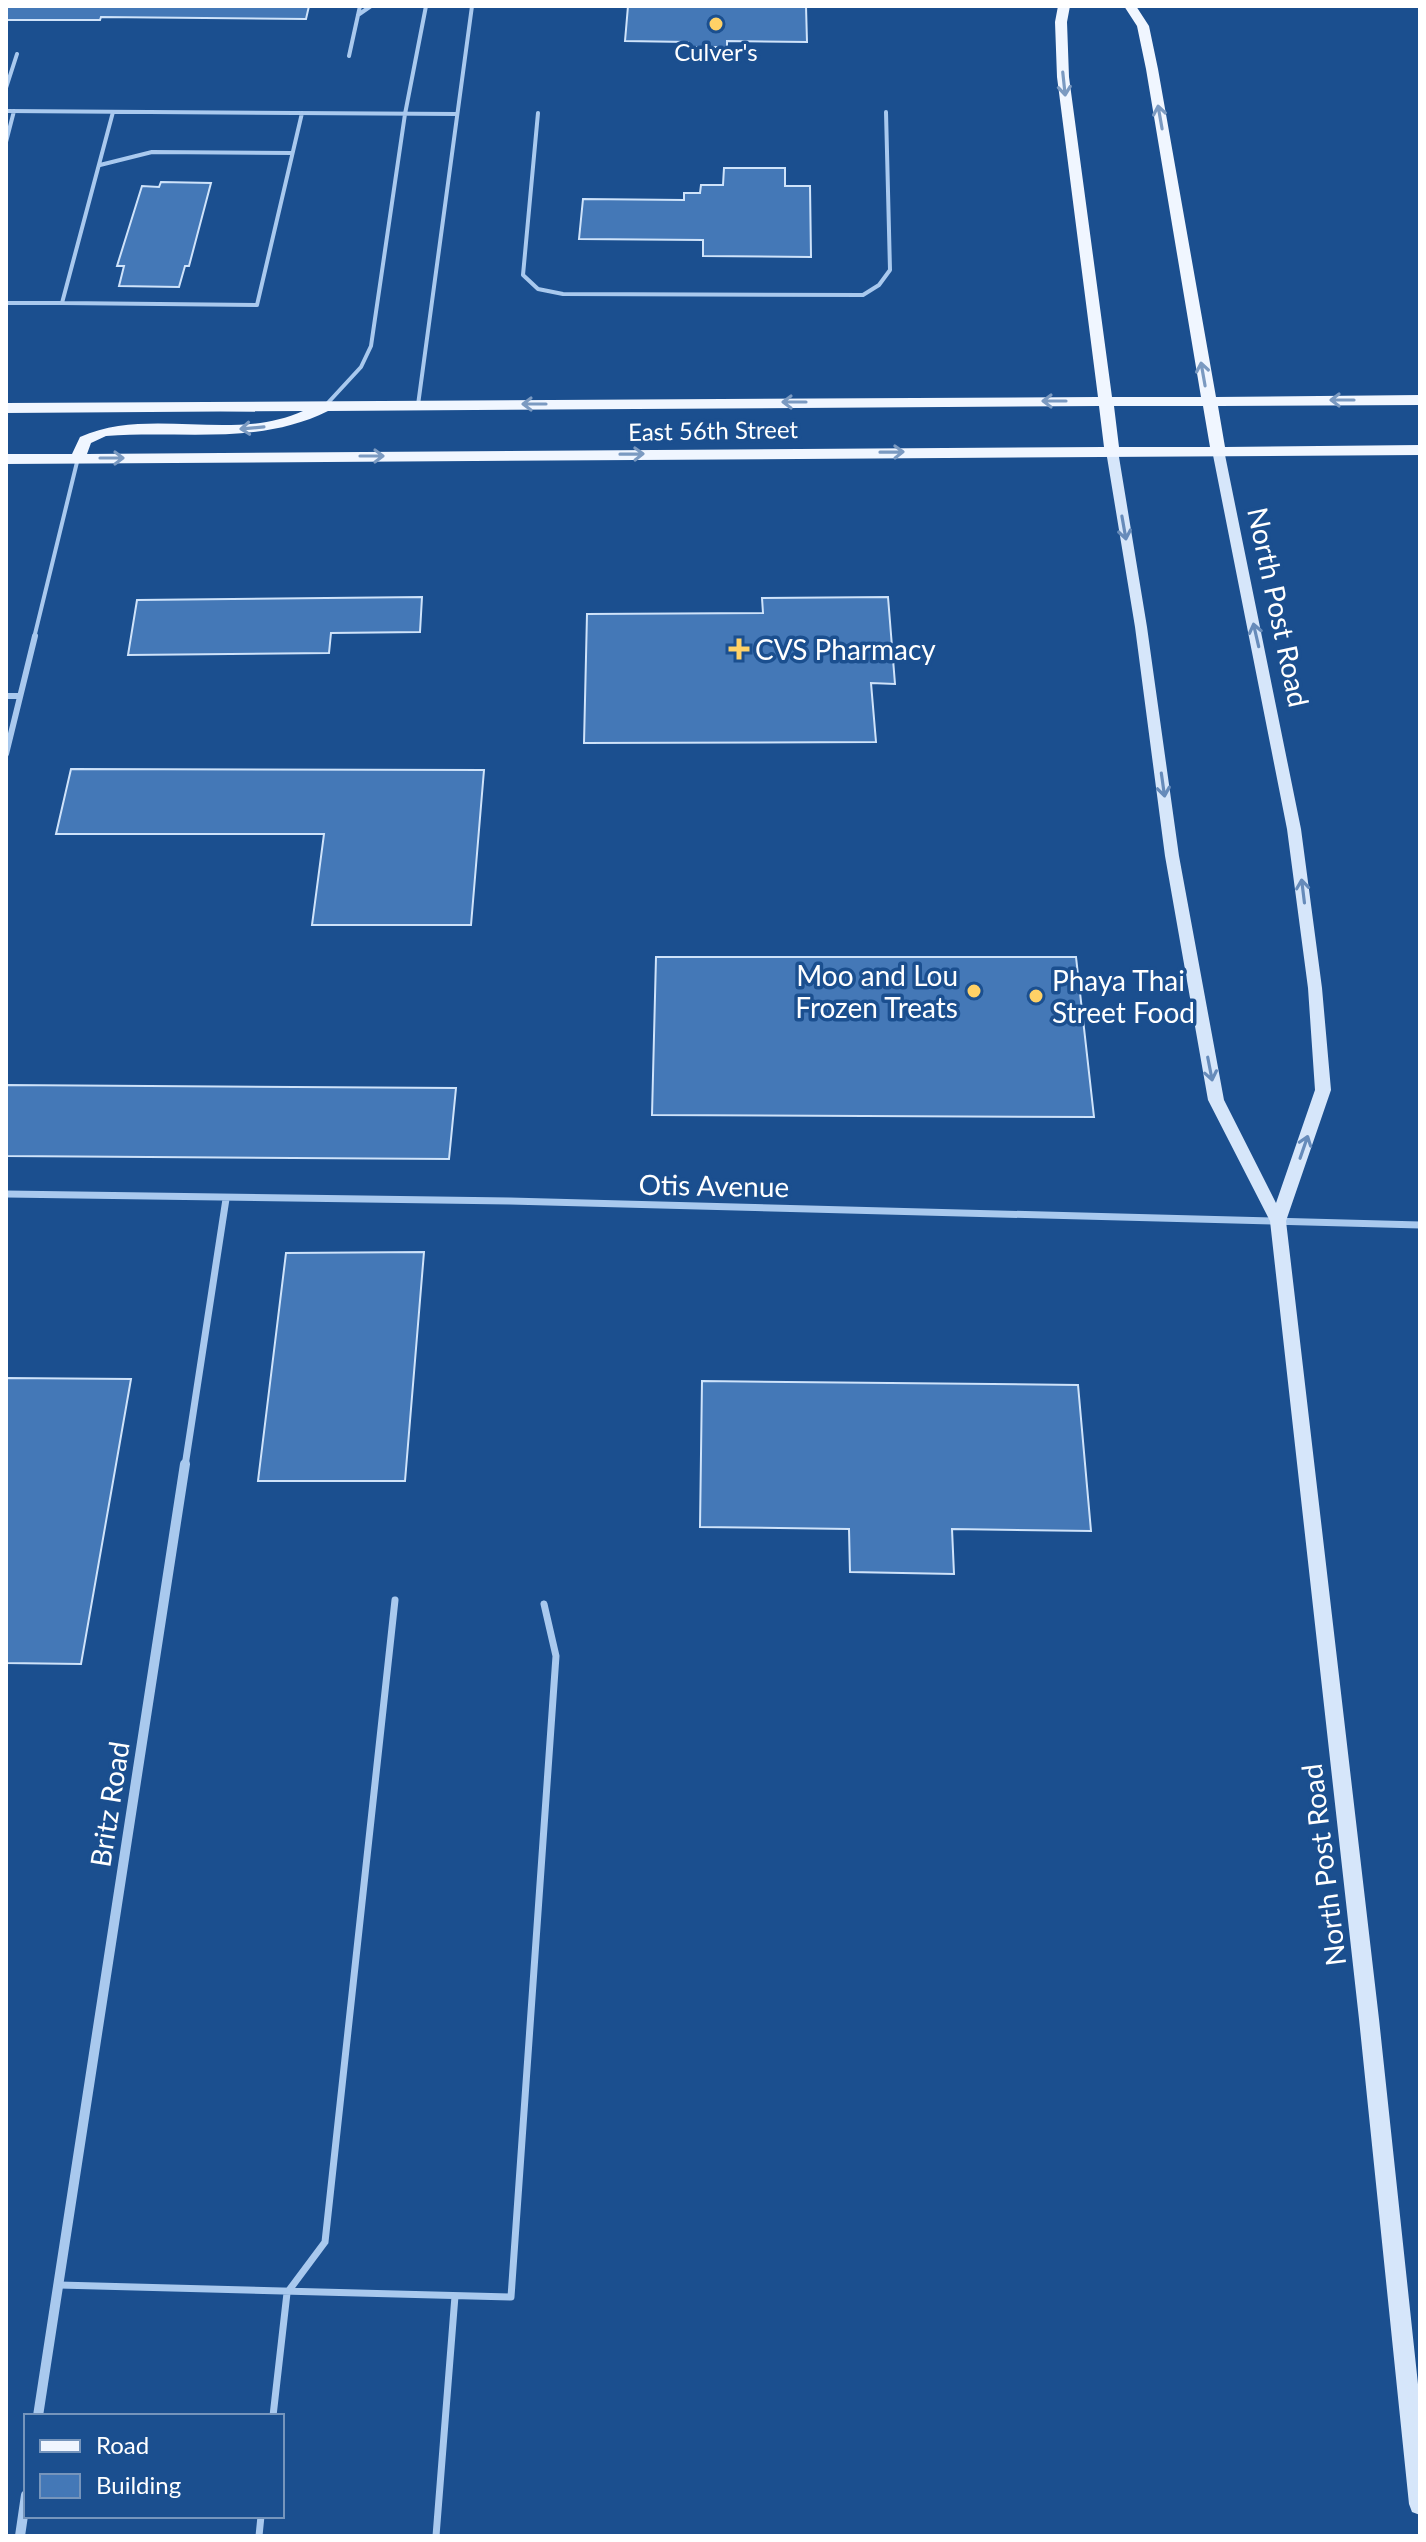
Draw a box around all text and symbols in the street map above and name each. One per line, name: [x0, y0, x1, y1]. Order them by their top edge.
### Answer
marker: Culver's: [707, 15, 725, 33]
place label: Culver's: [674, 37, 758, 66]
one-way arrow: [1057, 70, 1072, 97]
one-way arrow: [1151, 105, 1166, 131]
one-way arrow: [1194, 362, 1209, 387]
one-way arrow: [1329, 392, 1356, 408]
one-way arrow: [1041, 393, 1068, 409]
one-way arrow: [781, 394, 808, 410]
one-way arrow: [521, 396, 548, 412]
street label: East 56th Street: [628, 414, 799, 446]
one-way arrow: [239, 421, 266, 436]
one-way arrow: [878, 444, 905, 460]
one-way arrow: [618, 446, 645, 462]
one-way arrow: [358, 448, 385, 464]
one-way arrow: [98, 450, 125, 466]
street label: North Post Road: [1241, 504, 1317, 710]
one-way arrow: [1117, 515, 1132, 540]
one-way arrow: [1248, 623, 1263, 649]
place label: CVS Pharmacy: [755, 632, 936, 666]
marker: CVS Pharmacy: [730, 640, 748, 658]
one-way arrow: [1156, 772, 1171, 797]
one-way arrow: [1295, 878, 1310, 905]
place label: Moo and Lou Frozen Treats: [795, 958, 958, 1024]
place label: Phaya Thai Street Food: [1052, 963, 1195, 1029]
marker: Moo and Lou Frozen Treats: [965, 982, 983, 1000]
marker: Phaya Thai Street Food: [1027, 987, 1045, 1005]
one-way arrow: [1203, 1056, 1218, 1081]
one-way arrow: [1297, 1134, 1312, 1159]
street label: Otis Avenue: [638, 1167, 790, 1203]
street label: Britz Road: [82, 1739, 136, 1869]
street label: North Post Road: [1294, 1762, 1352, 1968]
legend: [24, 2414, 284, 2518]
text: Road: [96, 2430, 149, 2459]
text: Building: [96, 2470, 181, 2499]

